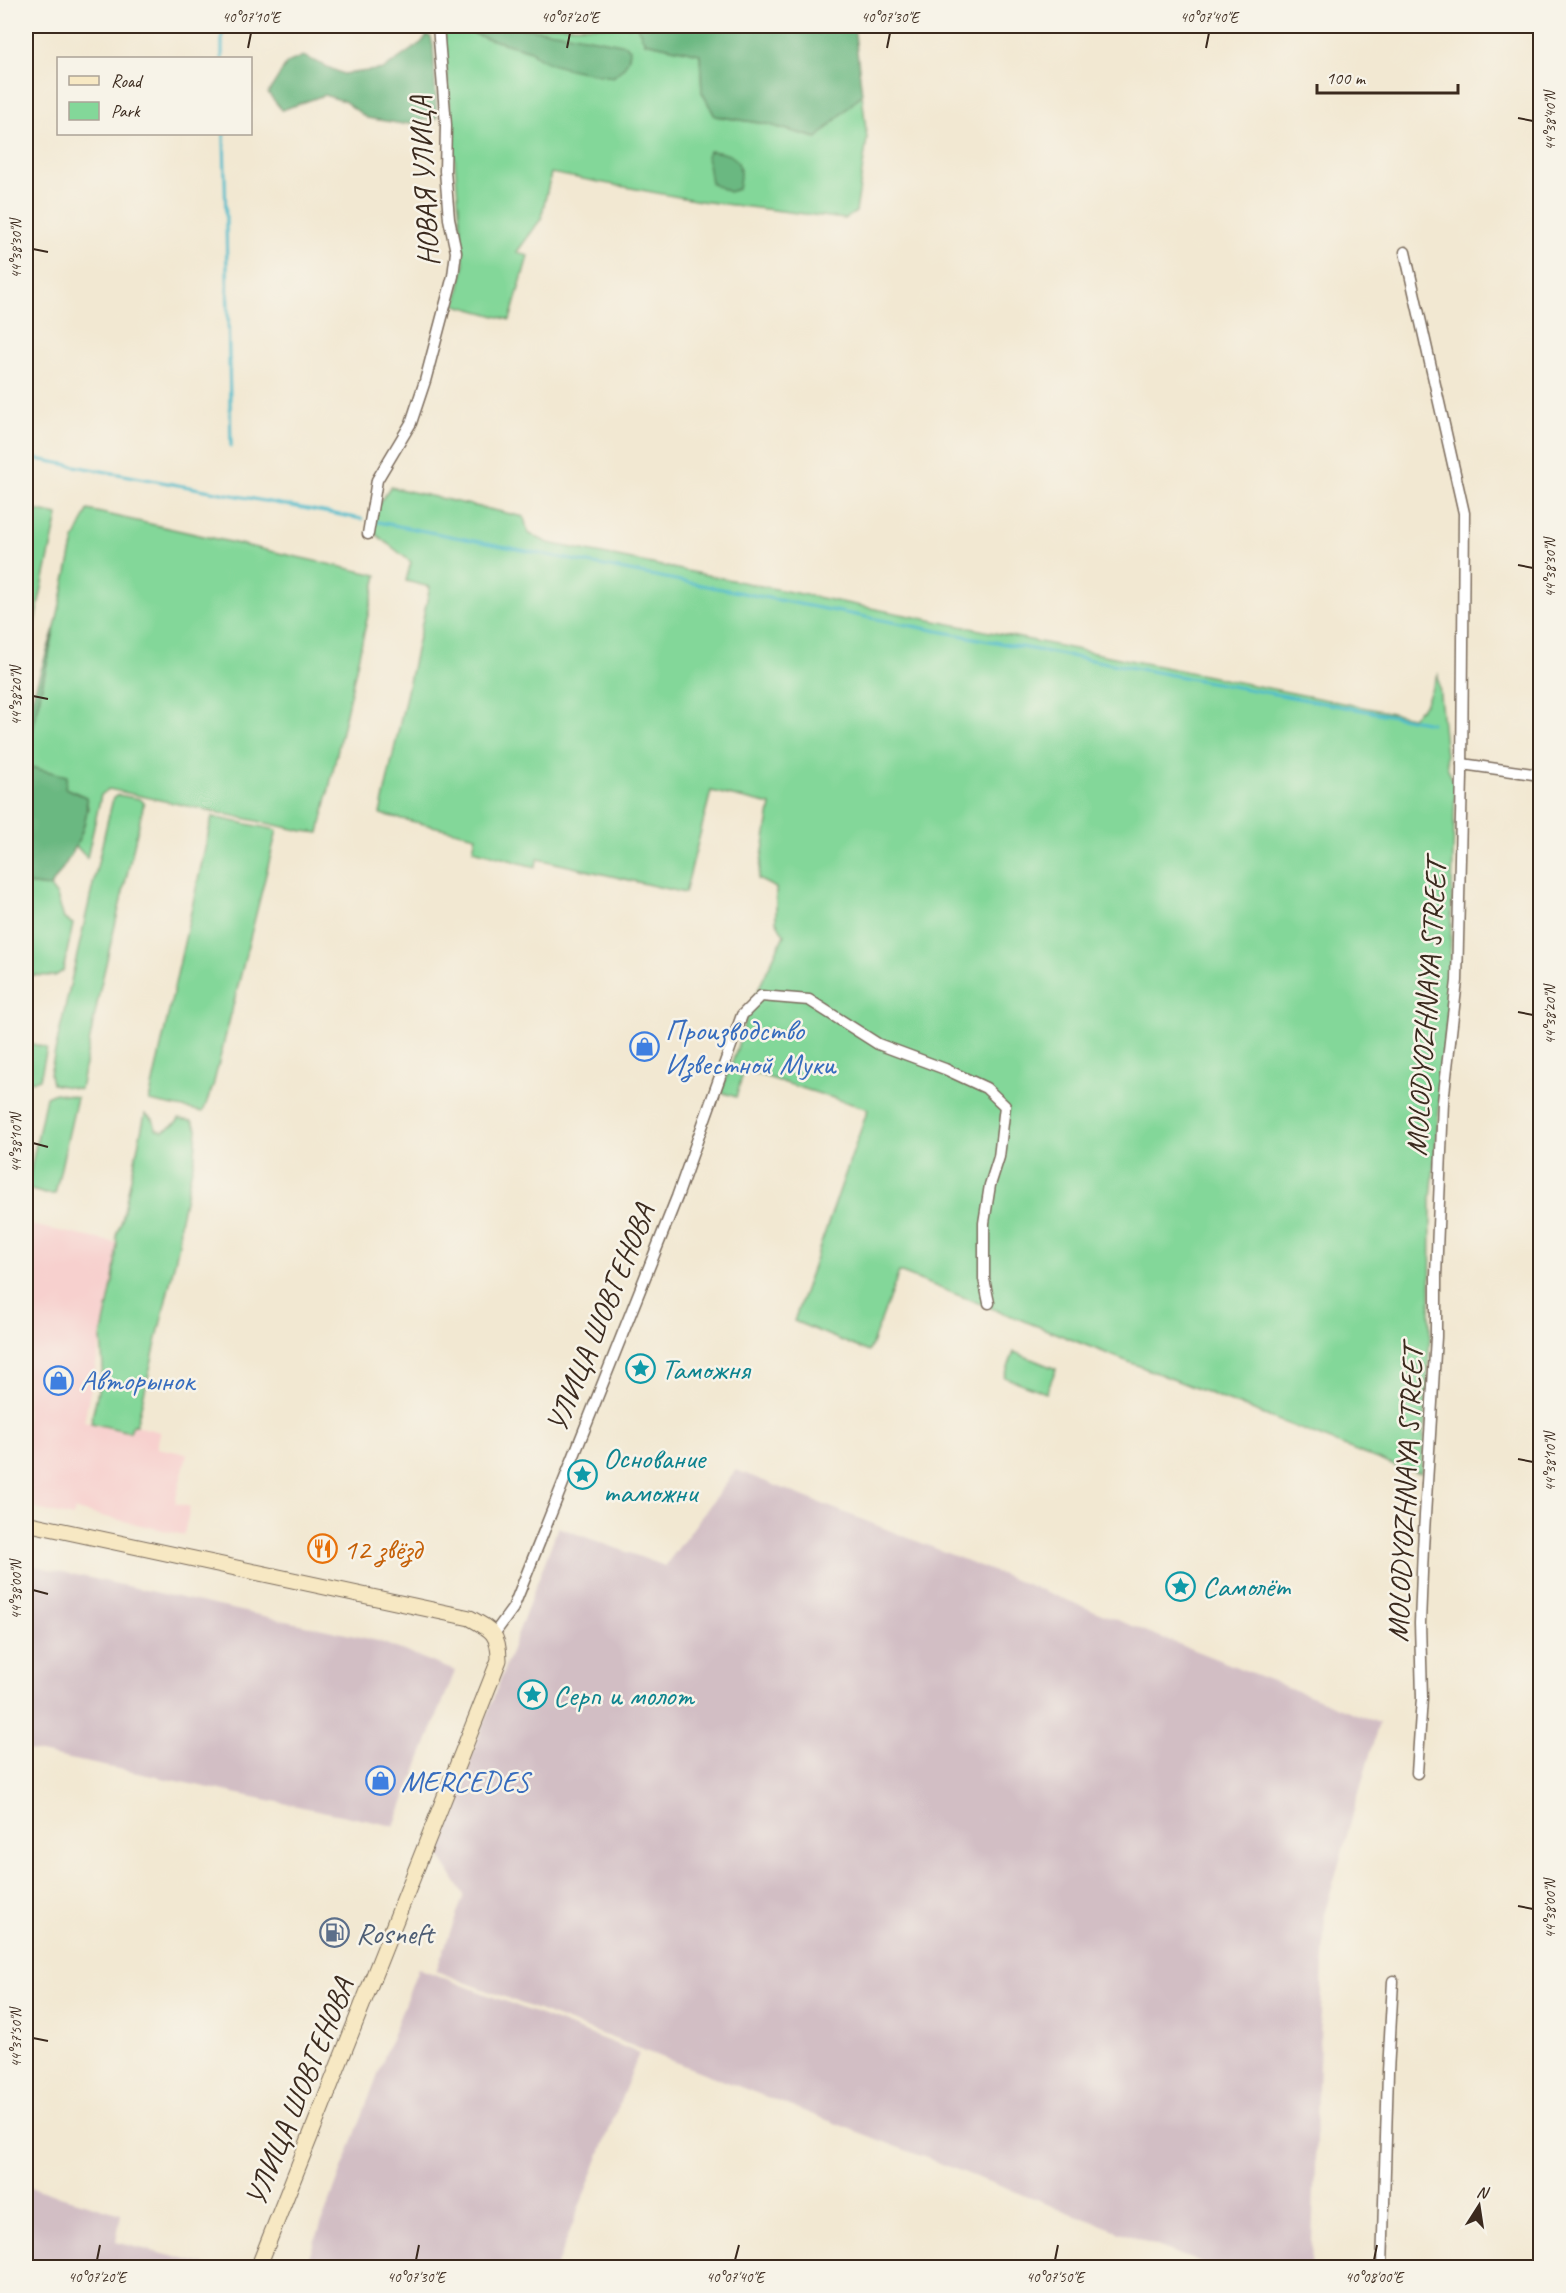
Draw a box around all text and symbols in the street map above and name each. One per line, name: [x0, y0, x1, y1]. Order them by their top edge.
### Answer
text: 40°07'10"E: [222, 8, 282, 27]
text: 40°07'20"E: [541, 8, 601, 27]
text: 40°07'30"E: [861, 8, 921, 27]
text: 40°07'40"E: [1180, 8, 1240, 27]
legend: [57, 57, 252, 135]
scale bar: [1317, 57, 1458, 95]
text: 100 m: [1326, 67, 1367, 89]
text: Road: [111, 70, 144, 92]
text: 44°38'40"N: [1541, 88, 1560, 151]
street label: НОВАЯ УЛИЦА: [401, 94, 447, 267]
text: Park: [111, 100, 141, 122]
text: 44°38'30"N: [7, 216, 26, 279]
text: 44°38'30"N: [1541, 535, 1560, 598]
text: 44°38'20"N: [7, 663, 26, 726]
street label: MOLODYOZHNAYA STREET: [1397, 852, 1456, 1157]
text: 44°38'20"N: [1541, 982, 1560, 1045]
place label: Производство Известной Муки: [665, 1011, 837, 1083]
shop icon: Производство Известной Муки: [628, 1031, 660, 1063]
text: 44°38'10"N: [7, 1110, 26, 1173]
street label: УЛИЦА ШОВГЕНОВА: [537, 1197, 664, 1437]
street label: MOLODYOZHNAYA STREET: [1378, 1338, 1432, 1643]
place label: Таможня: [661, 1350, 752, 1388]
place icon: Таможня: [624, 1353, 656, 1385]
place label: Авторынок: [80, 1361, 196, 1399]
shop icon: Авторынок: [43, 1364, 75, 1396]
text: 44°38'10"N: [1541, 1429, 1560, 1492]
place label: Основание таможни: [603, 1439, 707, 1511]
place icon: Основание таможни: [566, 1459, 598, 1491]
place label: 12 звёзд: [343, 1530, 424, 1568]
restaurant icon: 12 звёзд: [306, 1533, 338, 1565]
text: 44°38'00"N: [7, 1557, 26, 1620]
place label: Самолёт: [1202, 1567, 1292, 1605]
place icon: Самолёт: [1165, 1570, 1197, 1602]
place label: Серп и молот: [553, 1676, 695, 1714]
place icon: Серп и молот: [516, 1679, 548, 1711]
place label: MERCEDES: [401, 1762, 532, 1800]
shop icon: MERCEDES: [364, 1765, 396, 1797]
text: 44°38'00"N: [1541, 1876, 1560, 1939]
place label: Rosneft: [356, 1914, 436, 1952]
fuel station icon: Rosneft: [319, 1917, 351, 1949]
street label: УЛИЦА ШОВГЕНОВА: [236, 1971, 363, 2211]
text: 44°37'50"N: [7, 2005, 26, 2068]
north arrow: [1449, 2176, 1509, 2236]
text: N: [1475, 2181, 1492, 2204]
text: 40°07'20"E: [68, 2268, 128, 2287]
text: 40°07'30"E: [387, 2268, 447, 2287]
text: 40°07'40"E: [706, 2268, 766, 2287]
text: 40°07'50"E: [1026, 2268, 1086, 2287]
text: 40°08'00"E: [1345, 2268, 1405, 2287]

